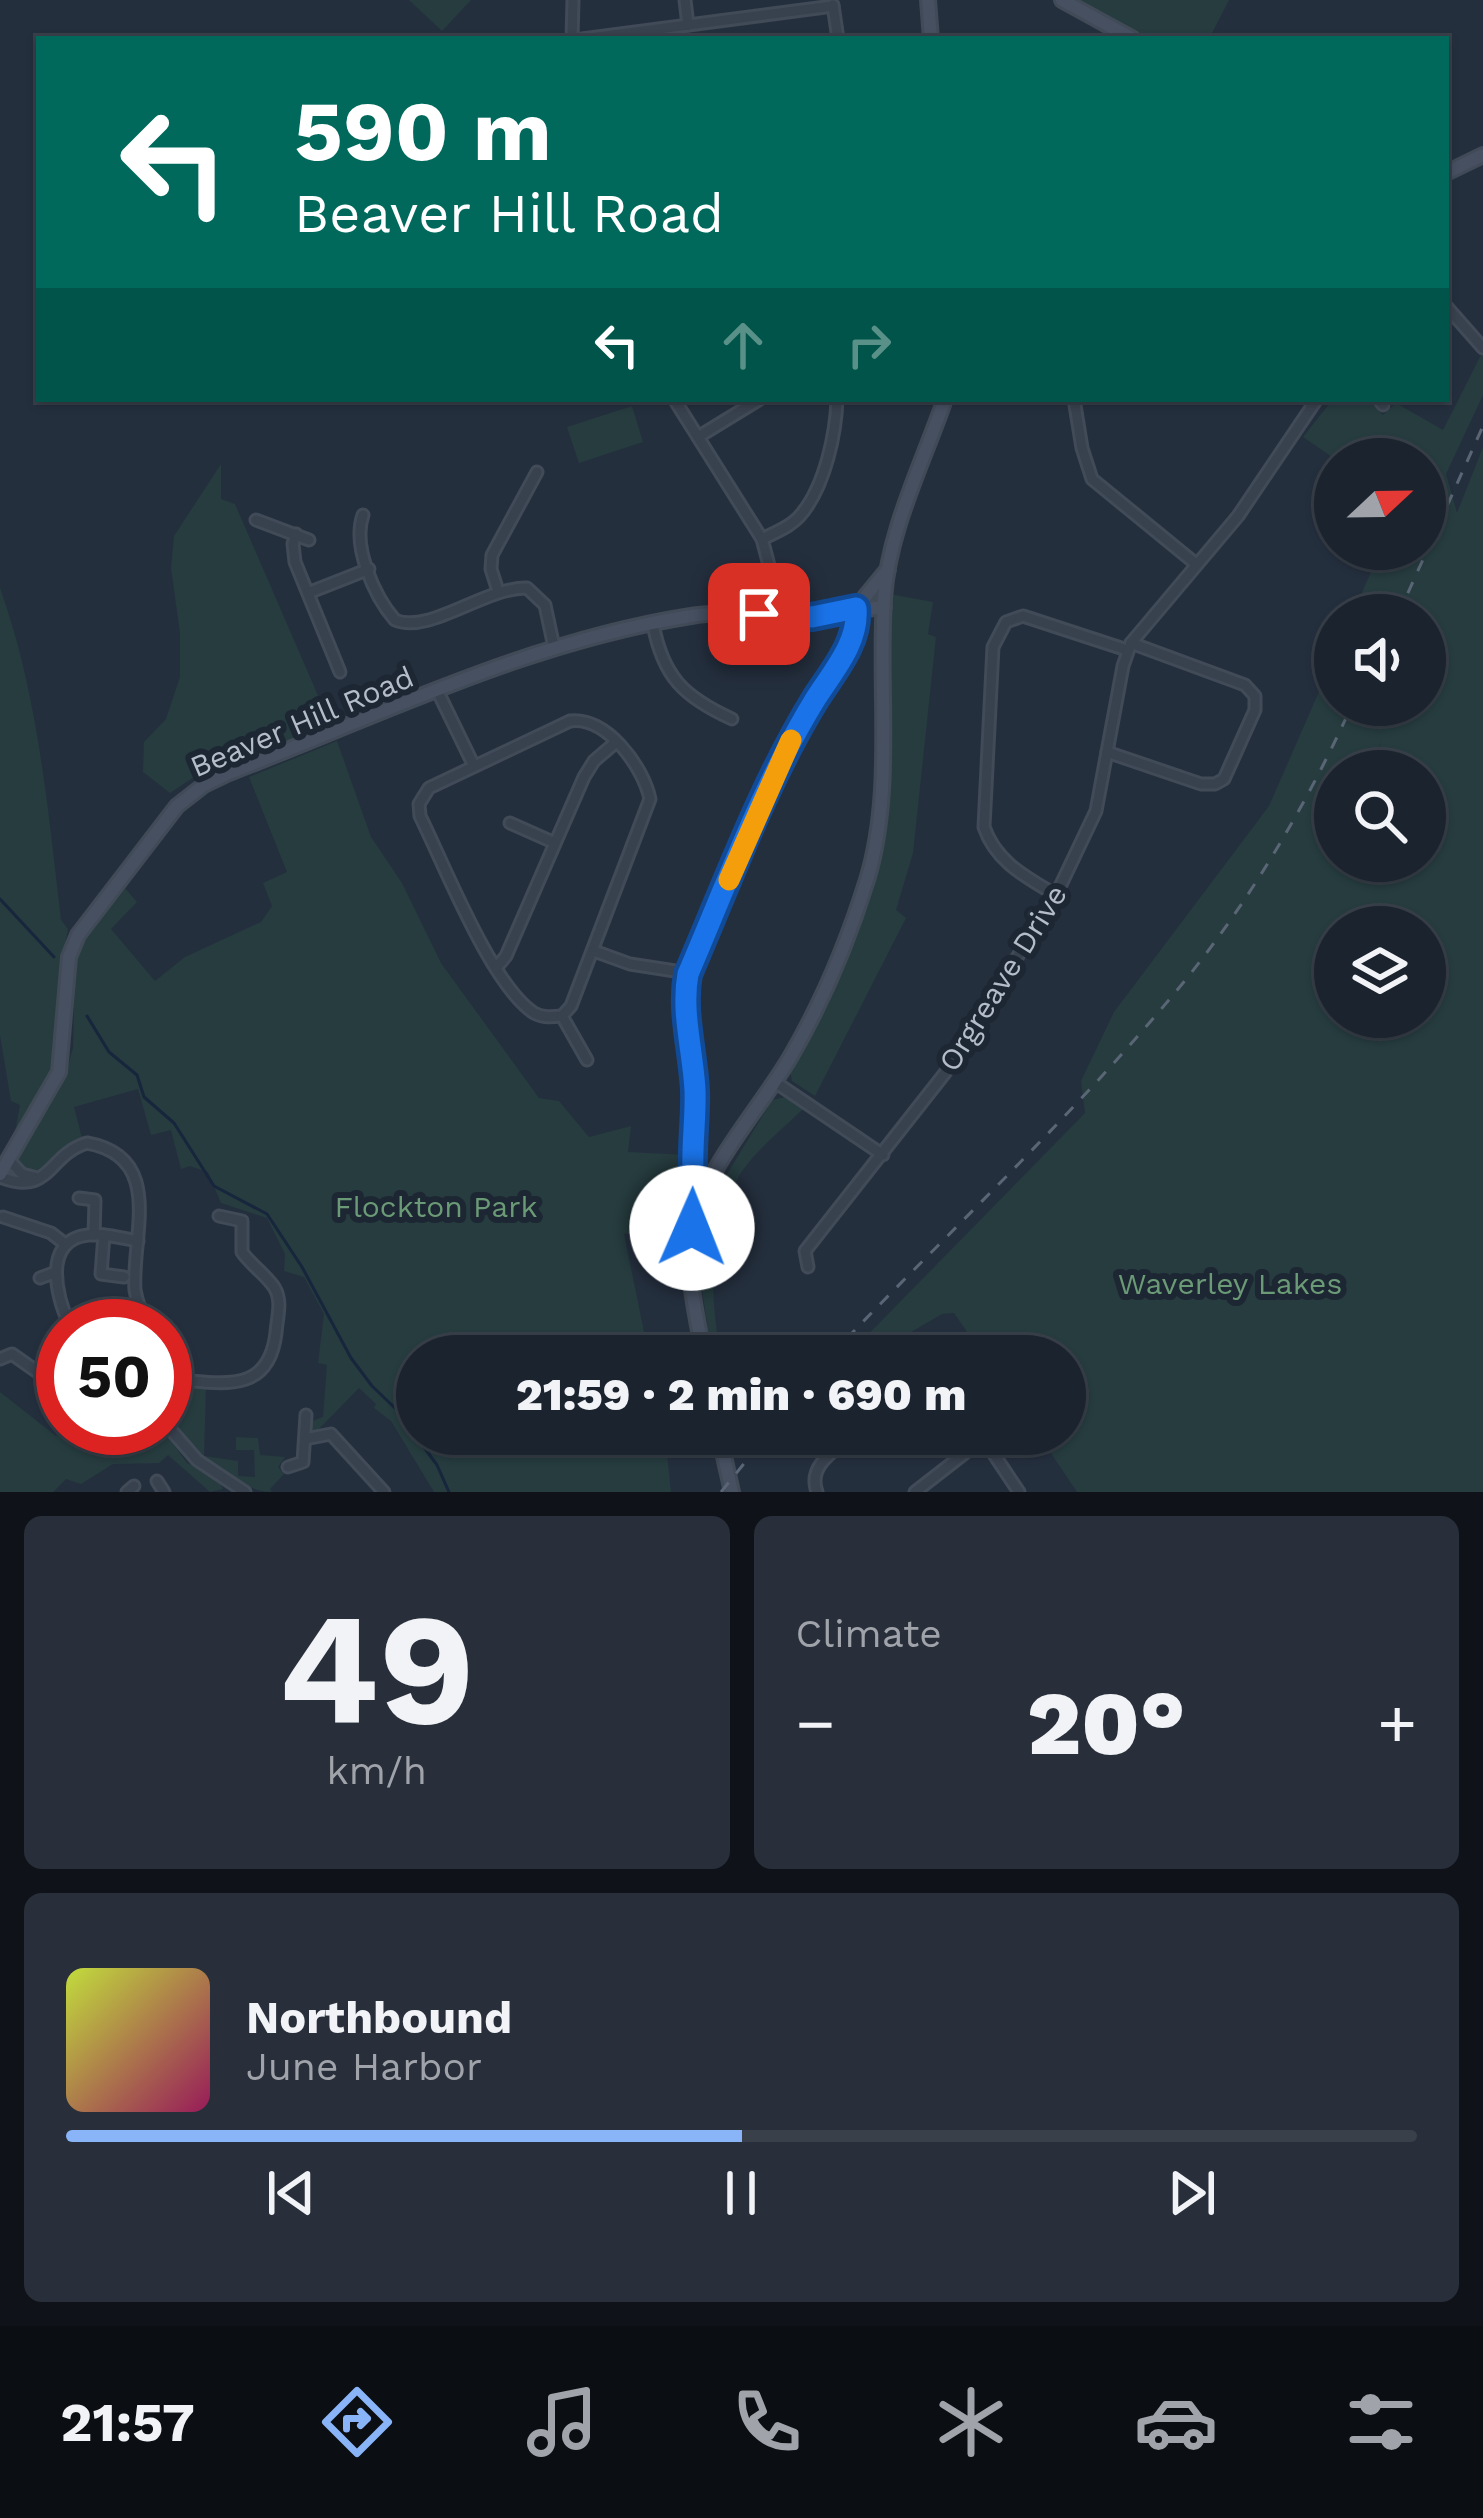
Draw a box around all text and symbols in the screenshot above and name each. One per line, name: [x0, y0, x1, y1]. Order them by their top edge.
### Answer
text: 590 m: [294, 82, 552, 180]
icon: left: [96, 84, 252, 240]
text: Beaver Hill Road: [294, 182, 724, 245]
icon: left: [584, 312, 650, 378]
icon: ahead: [710, 312, 776, 378]
icon: right: [836, 312, 902, 378]
north arrow: [1314, 438, 1446, 570]
map controls: [1314, 438, 1446, 1038]
pin: [708, 563, 810, 665]
icon: arrive: [726, 581, 792, 647]
button: sound: [1314, 594, 1446, 726]
street label: Beaver Hill Road: [185, 659, 419, 784]
button: search: [1314, 750, 1446, 882]
street label: Orgreave Drive: [931, 878, 1074, 1077]
button: layers: [1314, 906, 1446, 1038]
position arrow: [629, 1165, 755, 1291]
park label: Flockton Park: [334, 1189, 538, 1224]
park label: Waverley Lakes: [1118, 1266, 1342, 1301]
speed limit sign: 50: [36, 1299, 192, 1455]
text: 21:59 · 2 min · 690 m: [516, 1368, 966, 1421]
text: 49: [278, 1578, 475, 1761]
text: Climate: [796, 1611, 942, 1656]
text: 20°: [1027, 1670, 1185, 1776]
text: −: [796, 1685, 835, 1762]
text: +: [1377, 1685, 1417, 1762]
text: km/h: [327, 1748, 427, 1793]
text: Northbound: [246, 1991, 512, 2044]
text: June Harbor: [246, 2044, 482, 2089]
icon: previous: [258, 2160, 324, 2226]
icon: pause: [708, 2160, 774, 2226]
icon: next: [1159, 2160, 1225, 2226]
icon: directions: [315, 2380, 399, 2464]
icon: music: [520, 2380, 604, 2464]
icon: phone: [725, 2380, 809, 2464]
icon: climate: [929, 2380, 1013, 2464]
icon: car: [1134, 2380, 1218, 2464]
icon: filters: [1339, 2380, 1423, 2464]
text: 21:57: [60, 2391, 195, 2454]

